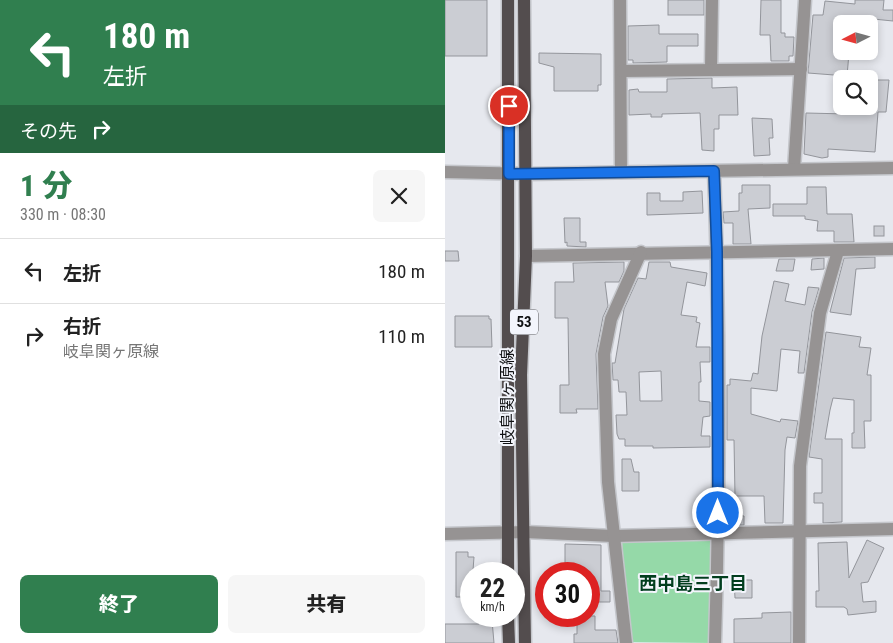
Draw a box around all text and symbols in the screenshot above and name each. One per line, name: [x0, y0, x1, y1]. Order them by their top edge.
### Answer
north arrow: [833, 15, 877, 60]
map controls: [833, 15, 878, 115]
text: 180 m: [103, 16, 190, 57]
icon: left: [20, 20, 85, 85]
text: 左折: [103, 64, 147, 89]
button: search: [833, 70, 878, 115]
pin: [488, 85, 530, 127]
icon: arrive: [495, 92, 523, 120]
icon: right: [87, 115, 115, 143]
text: その先: [20, 120, 77, 143]
text: 1 分: [20, 168, 72, 203]
button: close: [373, 170, 425, 222]
text: 330 m · 08:30: [20, 205, 106, 224]
icon: left: [20, 257, 48, 285]
text: 180 m: [378, 260, 425, 283]
text: 左折: [63, 262, 101, 285]
road number: 53: [510, 310, 538, 334]
text: 右折: [63, 315, 101, 338]
icon: right: [20, 322, 48, 350]
text: 110 m: [378, 325, 425, 348]
text: 岐阜関ヶ原線: [63, 342, 159, 361]
street label: 岐阜関ヶ原線: [498, 349, 517, 445]
position arrow: [691, 486, 743, 538]
speed limit sign: 30: [535, 562, 600, 627]
district label: 西中島三丁目: [639, 573, 747, 594]
text: 22: [480, 574, 505, 603]
button: 終了: [20, 575, 218, 633]
button: 共有: [228, 575, 425, 633]
text: km/h: [480, 600, 505, 614]

